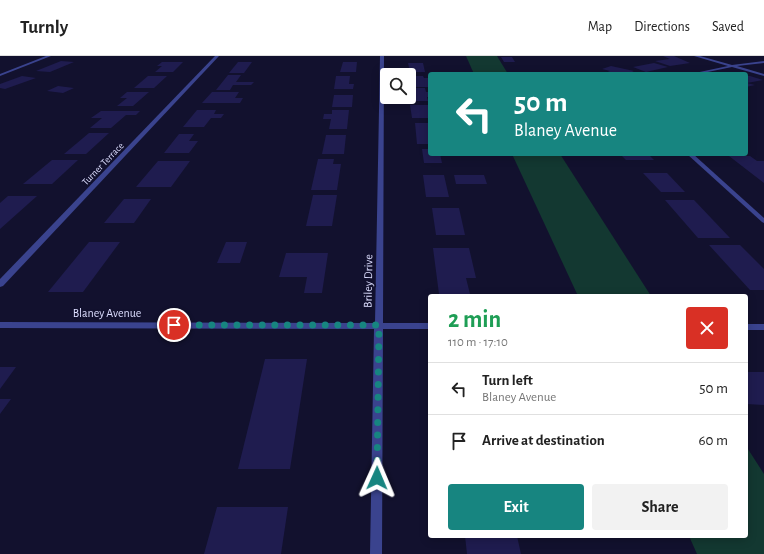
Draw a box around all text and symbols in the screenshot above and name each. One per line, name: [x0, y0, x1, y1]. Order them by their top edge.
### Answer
text: Turnly: [20, 18, 68, 37]
text: Map: [588, 20, 612, 34]
text: Directions: [634, 20, 690, 34]
text: Saved: [712, 20, 744, 34]
map controls: [380, 68, 416, 104]
button: search: [380, 68, 416, 104]
icon: left: [448, 88, 500, 140]
text: 50 m: [514, 89, 568, 117]
text: Blaney Avenue: [514, 122, 617, 140]
street label: Turner Terrace: [80, 140, 126, 187]
street label: Briley Drive: [362, 254, 375, 308]
street label: Blaney Avenue: [73, 307, 141, 320]
button: close: [686, 307, 728, 349]
pin: [157, 308, 191, 342]
text: 2 min: [448, 308, 501, 332]
icon: arrive: [163, 314, 185, 336]
text: 110 m · 17:10: [448, 336, 508, 349]
text: Turn left: [482, 373, 533, 388]
icon: left: [448, 378, 470, 400]
text: 50 m: [699, 381, 728, 396]
text: Blaney Avenue: [482, 391, 556, 404]
icon: arrive: [448, 430, 470, 452]
text: Arrive at destination: [482, 433, 605, 448]
text: 60 m: [699, 433, 728, 448]
position arrow: [356, 457, 398, 499]
button: Exit: [448, 484, 584, 530]
button: Share: [592, 484, 728, 530]

